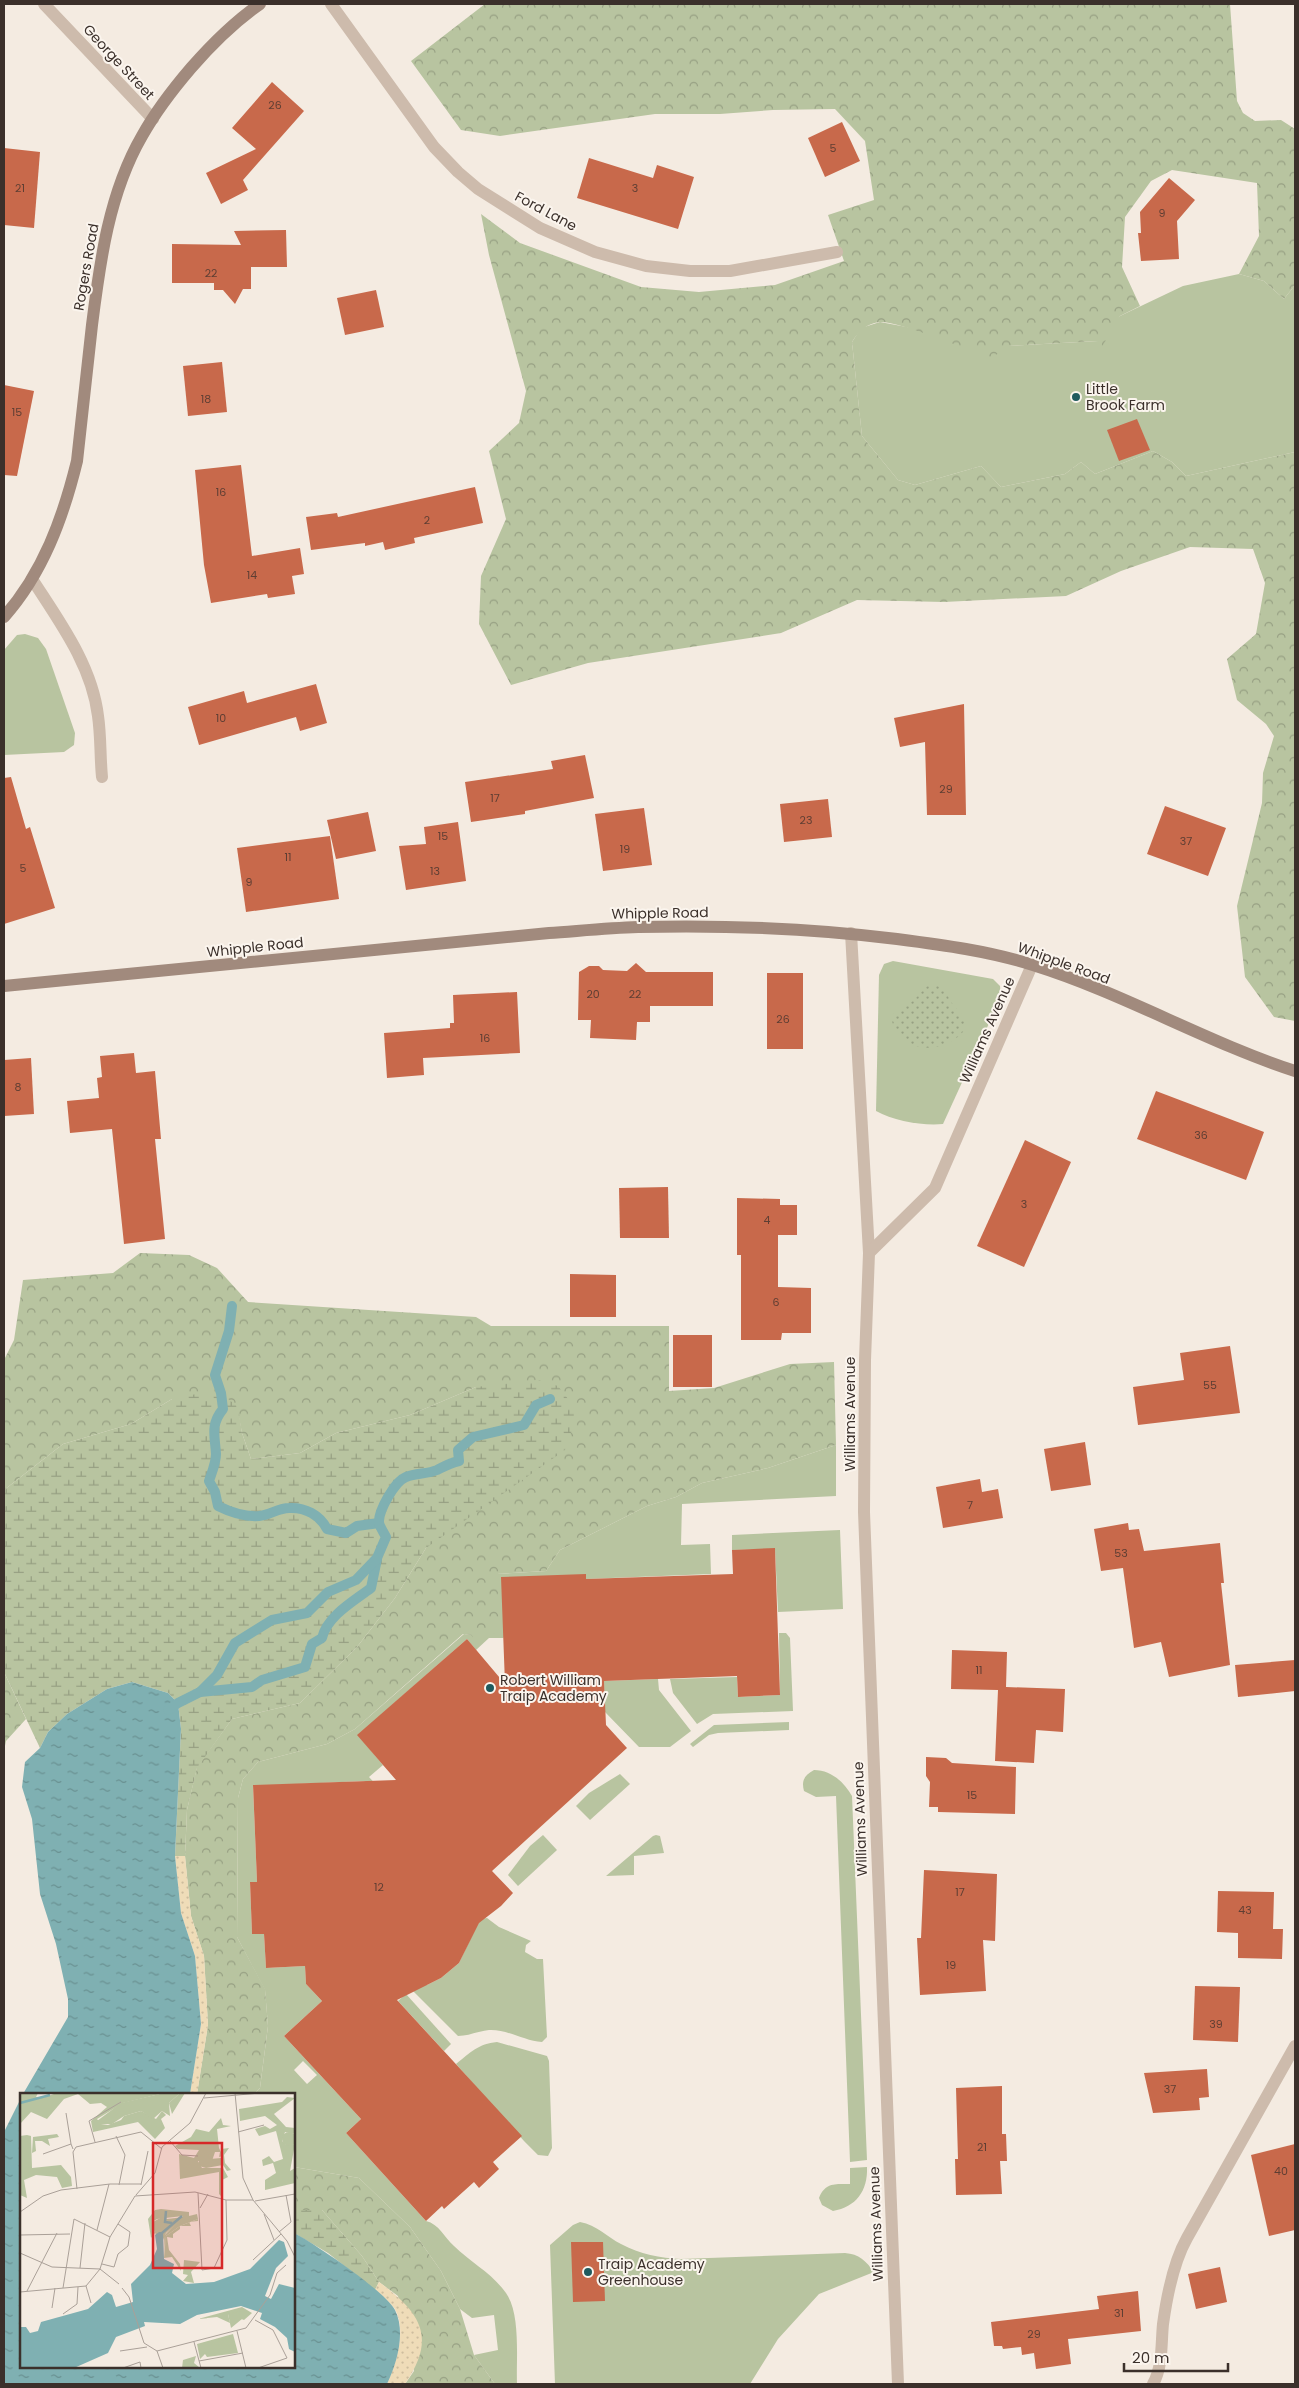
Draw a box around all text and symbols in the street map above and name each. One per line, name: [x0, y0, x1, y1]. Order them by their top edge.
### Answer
street label: George Street: [79, 20, 159, 104]
house number: 26: [268, 97, 282, 113]
house number: 5: [830, 140, 837, 156]
house number: 21: [15, 180, 25, 196]
house number: 3: [632, 180, 638, 196]
street label: Ford Lane: [511, 186, 581, 236]
house number: 9: [1159, 205, 1166, 221]
street label: Rogers Road: [68, 222, 104, 312]
house number: 22: [205, 265, 217, 281]
place label: Little Brook Farm: [1086, 379, 1165, 415]
house number: 18: [201, 391, 211, 407]
marker: Little Brook Farm: [1070, 391, 1082, 403]
house number: 15: [12, 404, 22, 420]
house number: 16: [216, 484, 226, 500]
house number: 2: [424, 512, 430, 528]
house number: 14: [247, 567, 257, 583]
house number: 10: [216, 710, 226, 726]
house number: 29: [939, 781, 953, 797]
house number: 17: [490, 790, 500, 806]
house number: 23: [800, 812, 812, 828]
house number: 15: [438, 828, 448, 844]
house number: 37: [1180, 833, 1192, 849]
house number: 19: [620, 841, 630, 857]
house number: 11: [284, 849, 292, 865]
house number: 5: [20, 860, 27, 876]
house number: 13: [430, 863, 440, 879]
house number: 9: [246, 874, 253, 890]
street label: Whipple Road: [611, 902, 709, 924]
street label: Whipple Road: [206, 932, 304, 962]
street label: Whipple Road: [1015, 937, 1113, 989]
street label: Williams Avenue: [954, 973, 1020, 1087]
house number: 20: [586, 986, 600, 1002]
house number: 22: [629, 986, 641, 1002]
house number: 26: [776, 1011, 790, 1027]
house number: 16: [480, 1030, 490, 1046]
house number: 8: [15, 1079, 22, 1095]
house number: 36: [1194, 1127, 1208, 1143]
house number: 3: [1021, 1196, 1027, 1212]
house number: 4: [764, 1212, 771, 1228]
house number: 6: [773, 1294, 780, 1310]
street label: Williams Avenue: [840, 1356, 860, 1471]
house number: 55: [1203, 1377, 1217, 1393]
house number: 7: [967, 1497, 973, 1513]
house number: 53: [1114, 1545, 1128, 1561]
house number: 11: [975, 1662, 983, 1678]
place label: Robert William Traip Academy: [500, 1670, 607, 1706]
marker: Robert William Traip Academy: [484, 1682, 496, 1694]
street label: Williams Avenue: [848, 1761, 872, 1877]
house number: 15: [967, 1787, 977, 1803]
house number: 12: [374, 1879, 384, 1895]
house number: 17: [955, 1884, 965, 1900]
house number: 43: [1238, 1902, 1252, 1918]
house number: 19: [946, 1957, 956, 1973]
house number: 39: [1209, 2016, 1223, 2032]
house number: 37: [1164, 2081, 1176, 2097]
inset map: [20, 2093, 295, 2368]
house number: 21: [977, 2139, 987, 2155]
house number: 40: [1274, 2163, 1288, 2179]
street label: Williams Avenue: [864, 2166, 888, 2282]
place label: Traip Academy Greenhouse: [598, 2254, 705, 2290]
marker: Traip Academy Greenhouse: [582, 2266, 594, 2278]
house number: 31: [1114, 2305, 1124, 2321]
house number: 29: [1027, 2326, 1041, 2342]
scale bar: [1124, 2340, 1228, 2372]
text: 20 m: [1132, 2347, 1170, 2368]

